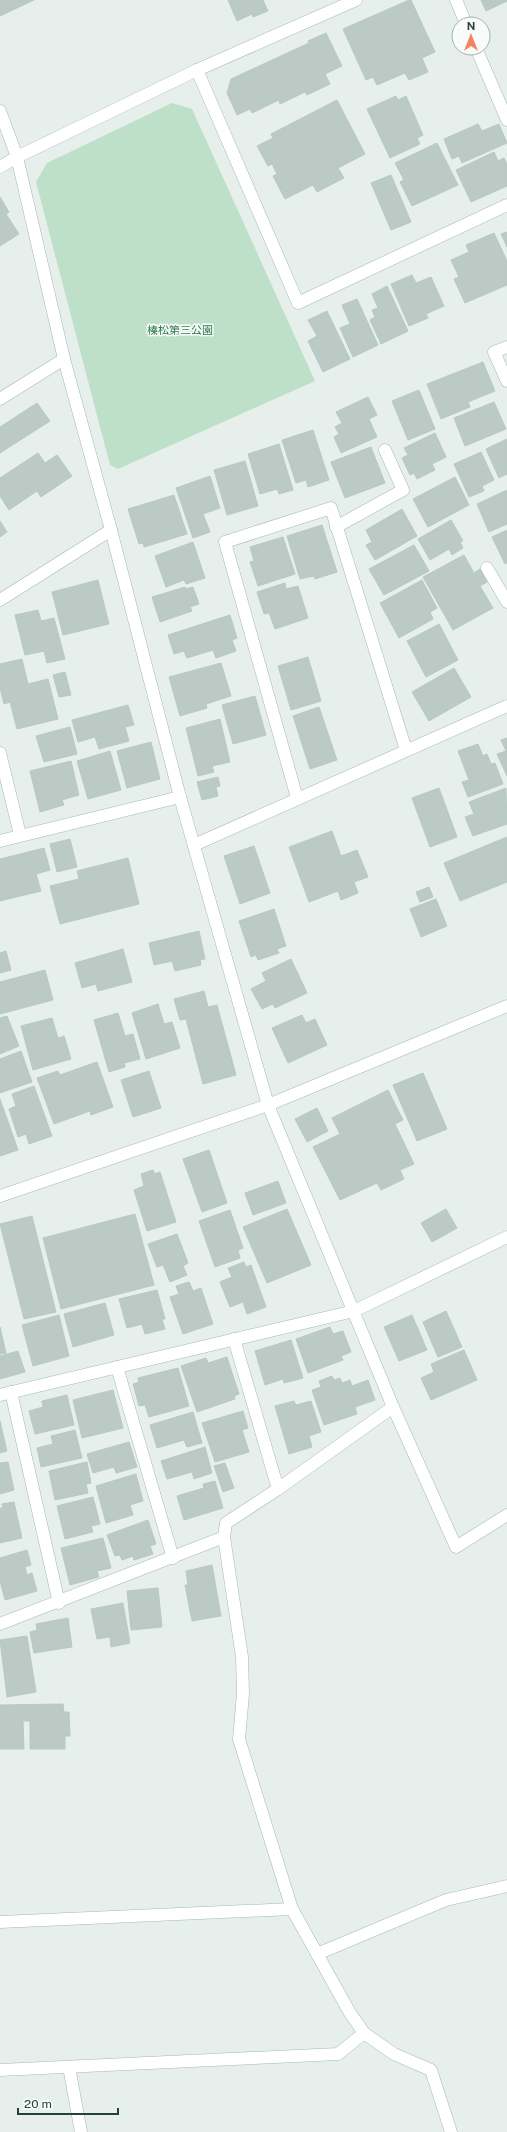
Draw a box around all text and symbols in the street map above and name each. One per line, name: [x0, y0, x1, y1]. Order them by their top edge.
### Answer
north arrow: [451, 16, 491, 56]
text: N: [467, 20, 475, 32]
park label: 榛松第三公園: [147, 324, 213, 336]
scale bar: [18, 2090, 118, 2116]
text: 20 m: [24, 2097, 52, 2111]

